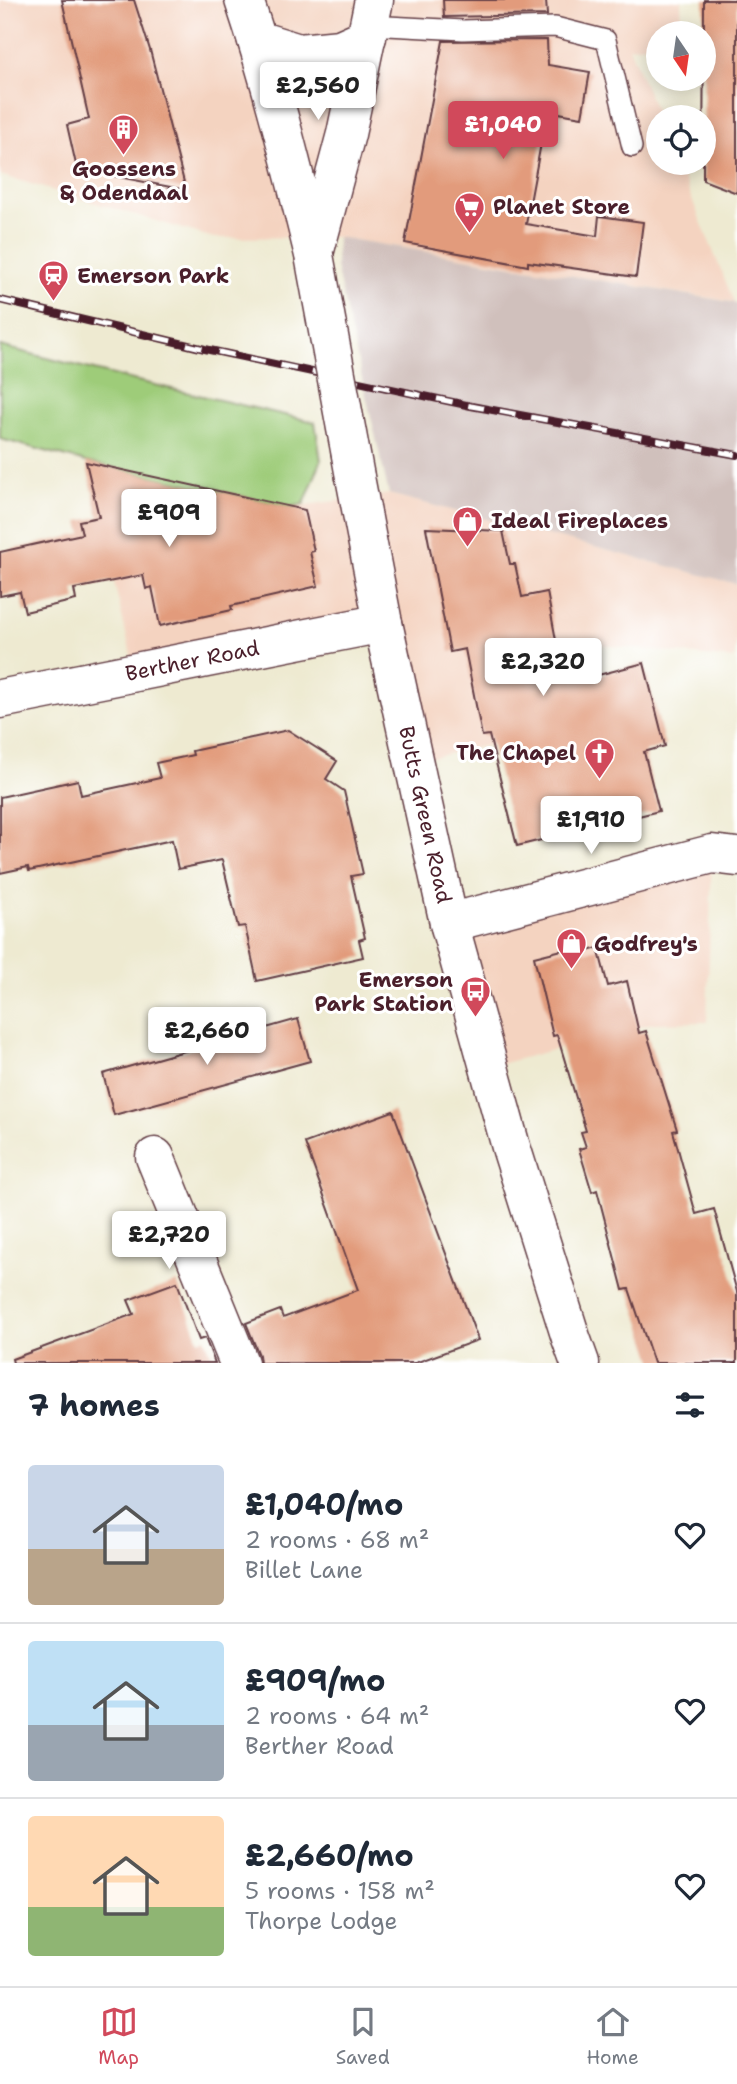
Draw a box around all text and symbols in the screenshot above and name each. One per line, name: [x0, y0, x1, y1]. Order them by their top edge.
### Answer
north arrow: [646, 21, 716, 91]
map controls: [646, 21, 716, 175]
pin: £2,560: [261, 62, 375, 122]
text: £2,560: [276, 70, 360, 100]
pin: £1,040: [446, 102, 560, 161]
button: locate: [646, 105, 716, 175]
text: £1,040: [464, 109, 542, 139]
building icon: Goossens & Odendaal: [107, 112, 141, 156]
place label: Goossens & Odendaal: [60, 155, 188, 207]
supermarket icon: Planet Store: [453, 190, 487, 234]
place label: Planet Store: [493, 193, 630, 221]
station icon: Emerson Park: [37, 259, 71, 303]
place label: Emerson Park: [77, 262, 230, 290]
pin: £909: [128, 490, 210, 549]
text: £909: [137, 497, 201, 527]
shop icon: Ideal Fireplaces: [451, 504, 485, 548]
place label: Ideal Fireplaces: [491, 507, 668, 535]
street label: Berther Road: [123, 634, 262, 688]
pin: £2,320: [486, 638, 600, 698]
text: £2,320: [501, 646, 585, 676]
street label: Butts Green Road: [392, 724, 458, 906]
church icon: The Chapel: [582, 736, 616, 780]
place label: The Chapel: [456, 739, 576, 767]
pin: £1,910: [534, 796, 648, 856]
text: £1,910: [557, 804, 625, 834]
shop icon: Godfrey's: [554, 927, 588, 971]
place label: Godfrey's: [594, 930, 698, 958]
place label: Emerson Park Station: [315, 966, 453, 1018]
bus stop icon: Emerson Park Station: [459, 975, 493, 1019]
pin: £2,660: [150, 1007, 264, 1067]
text: £2,660: [164, 1015, 250, 1045]
pin: £2,720: [112, 1212, 226, 1271]
text: £2,720: [128, 1219, 210, 1249]
text: 7 homes: [28, 1385, 160, 1426]
icon: filters: [671, 1386, 709, 1424]
text: £1,040/mo: [245, 1484, 403, 1525]
icon: home: [84, 1493, 168, 1577]
icon: heart: [671, 1516, 709, 1554]
text: 2 rooms · 68 m²: [245, 1525, 429, 1555]
text: Billet Lane: [245, 1555, 363, 1585]
text: £909/mo: [245, 1660, 386, 1701]
icon: home: [84, 1669, 168, 1753]
icon: heart: [671, 1692, 709, 1730]
text: 2 rooms · 64 m²: [245, 1701, 429, 1731]
text: Berther Road: [245, 1731, 394, 1761]
text: £2,660/mo: [245, 1835, 414, 1876]
icon: home: [84, 1844, 168, 1928]
icon: heart: [671, 1867, 709, 1905]
text: 5 rooms · 158 m²: [245, 1876, 435, 1906]
text: Thorpe Lodge: [245, 1906, 397, 1936]
tab: Map: [98, 2003, 139, 2070]
tab: Saved: [336, 2003, 390, 2070]
tab: Home: [586, 2003, 639, 2070]

